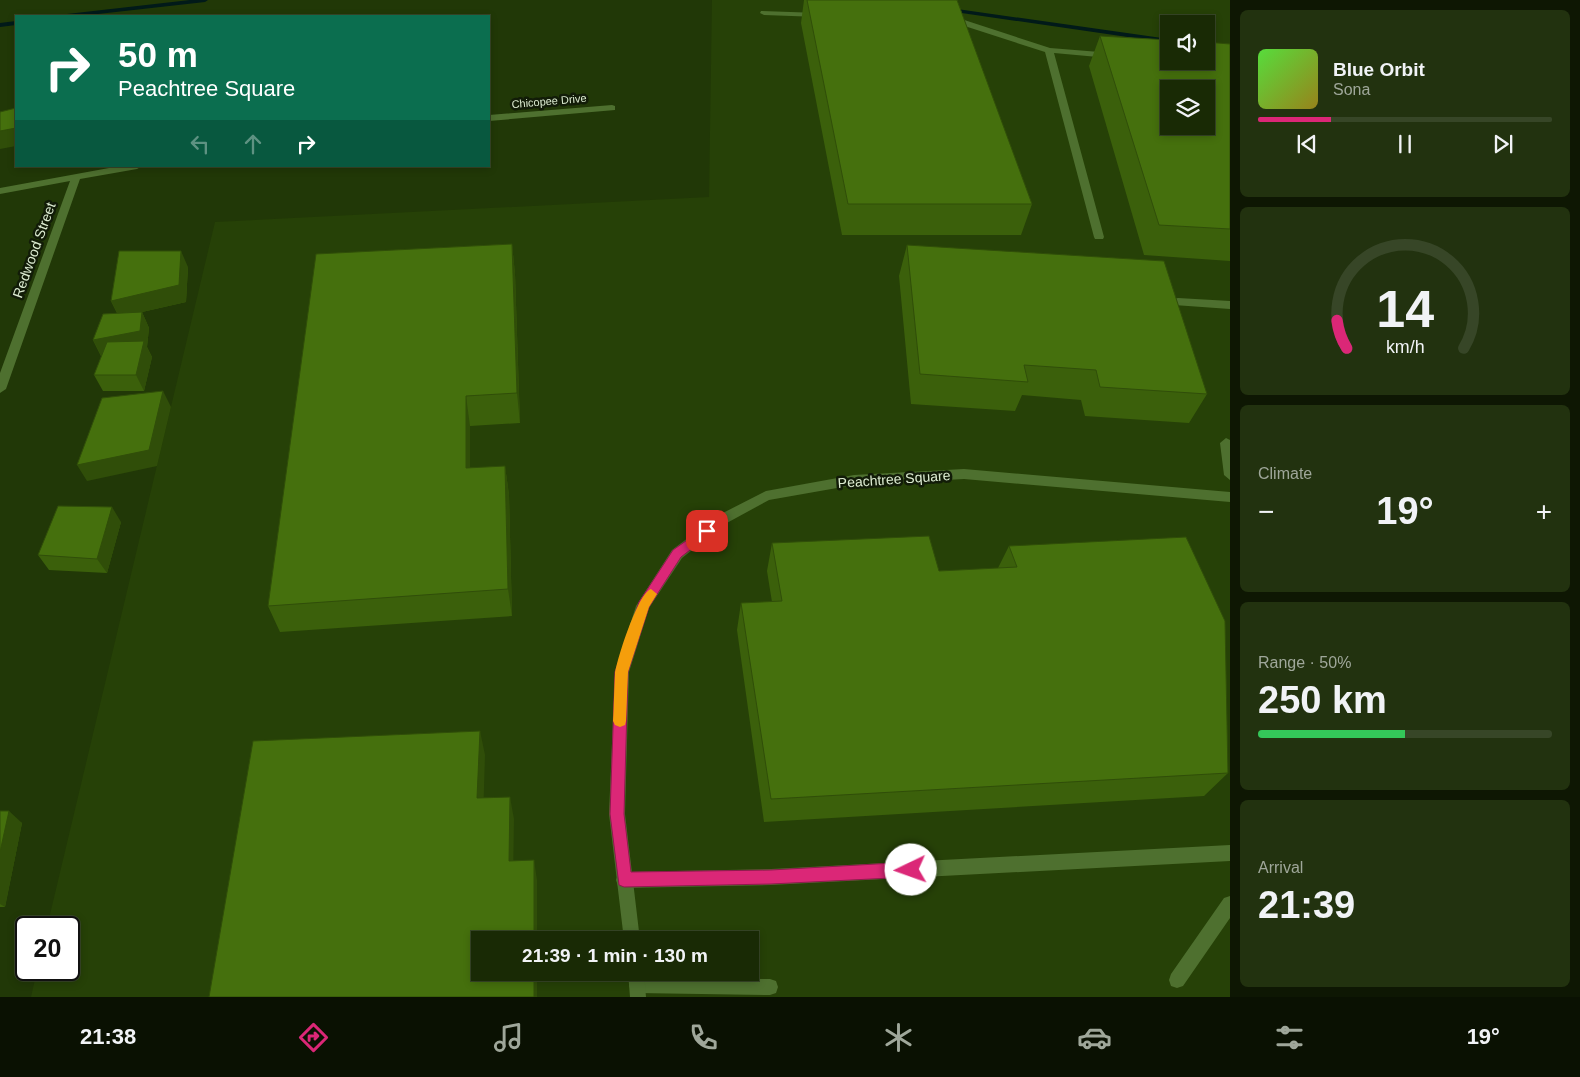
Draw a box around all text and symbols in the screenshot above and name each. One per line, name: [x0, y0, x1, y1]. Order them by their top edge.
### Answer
map controls: [1160, 15, 1215, 135]
button: sound: [1160, 15, 1215, 70]
icon: right: [35, 35, 100, 100]
text: 50 m: [118, 35, 198, 74]
text: Blue Orbit: [1333, 59, 1425, 80]
text: Peachtree Square: [118, 76, 295, 101]
button: layers: [1160, 80, 1215, 135]
text: Sona: [1333, 81, 1370, 98]
street label: Chicopee Drive: [511, 92, 587, 110]
icon: left: [186, 130, 214, 158]
icon: ahead: [239, 130, 267, 158]
icon: right: [292, 130, 320, 158]
icon: previous: [1293, 130, 1321, 158]
icon: pause: [1391, 130, 1419, 158]
icon: next: [1489, 130, 1517, 158]
street label: Redwood Street: [9, 200, 59, 300]
text: 14: [1376, 280, 1434, 338]
text: km/h: [1386, 337, 1424, 357]
text: Climate: [1258, 465, 1312, 482]
street label: Peachtree Square: [837, 467, 951, 491]
text: 19°: [1376, 490, 1434, 532]
text: −: [1258, 496, 1274, 527]
text: +: [1536, 496, 1552, 527]
pin: [686, 510, 728, 552]
icon: arrive: [693, 517, 721, 545]
text: Range · 50%: [1258, 654, 1351, 671]
text: 250 km: [1258, 679, 1387, 721]
position arrow: [884, 843, 936, 895]
text: Arrival: [1258, 859, 1303, 876]
text: 21:39: [1258, 884, 1355, 926]
speed limit sign: 20: [15, 916, 80, 981]
text: 21:39 · 1 min · 130 m: [522, 945, 708, 966]
icon: directions: [296, 1020, 331, 1055]
icon: music: [491, 1020, 526, 1055]
icon: phone: [686, 1020, 721, 1055]
icon: climate: [881, 1020, 916, 1055]
icon: car: [1077, 1020, 1112, 1055]
icon: filters: [1272, 1020, 1307, 1055]
text: 21:38: [80, 1024, 136, 1049]
text: 19°: [1467, 1024, 1500, 1049]

